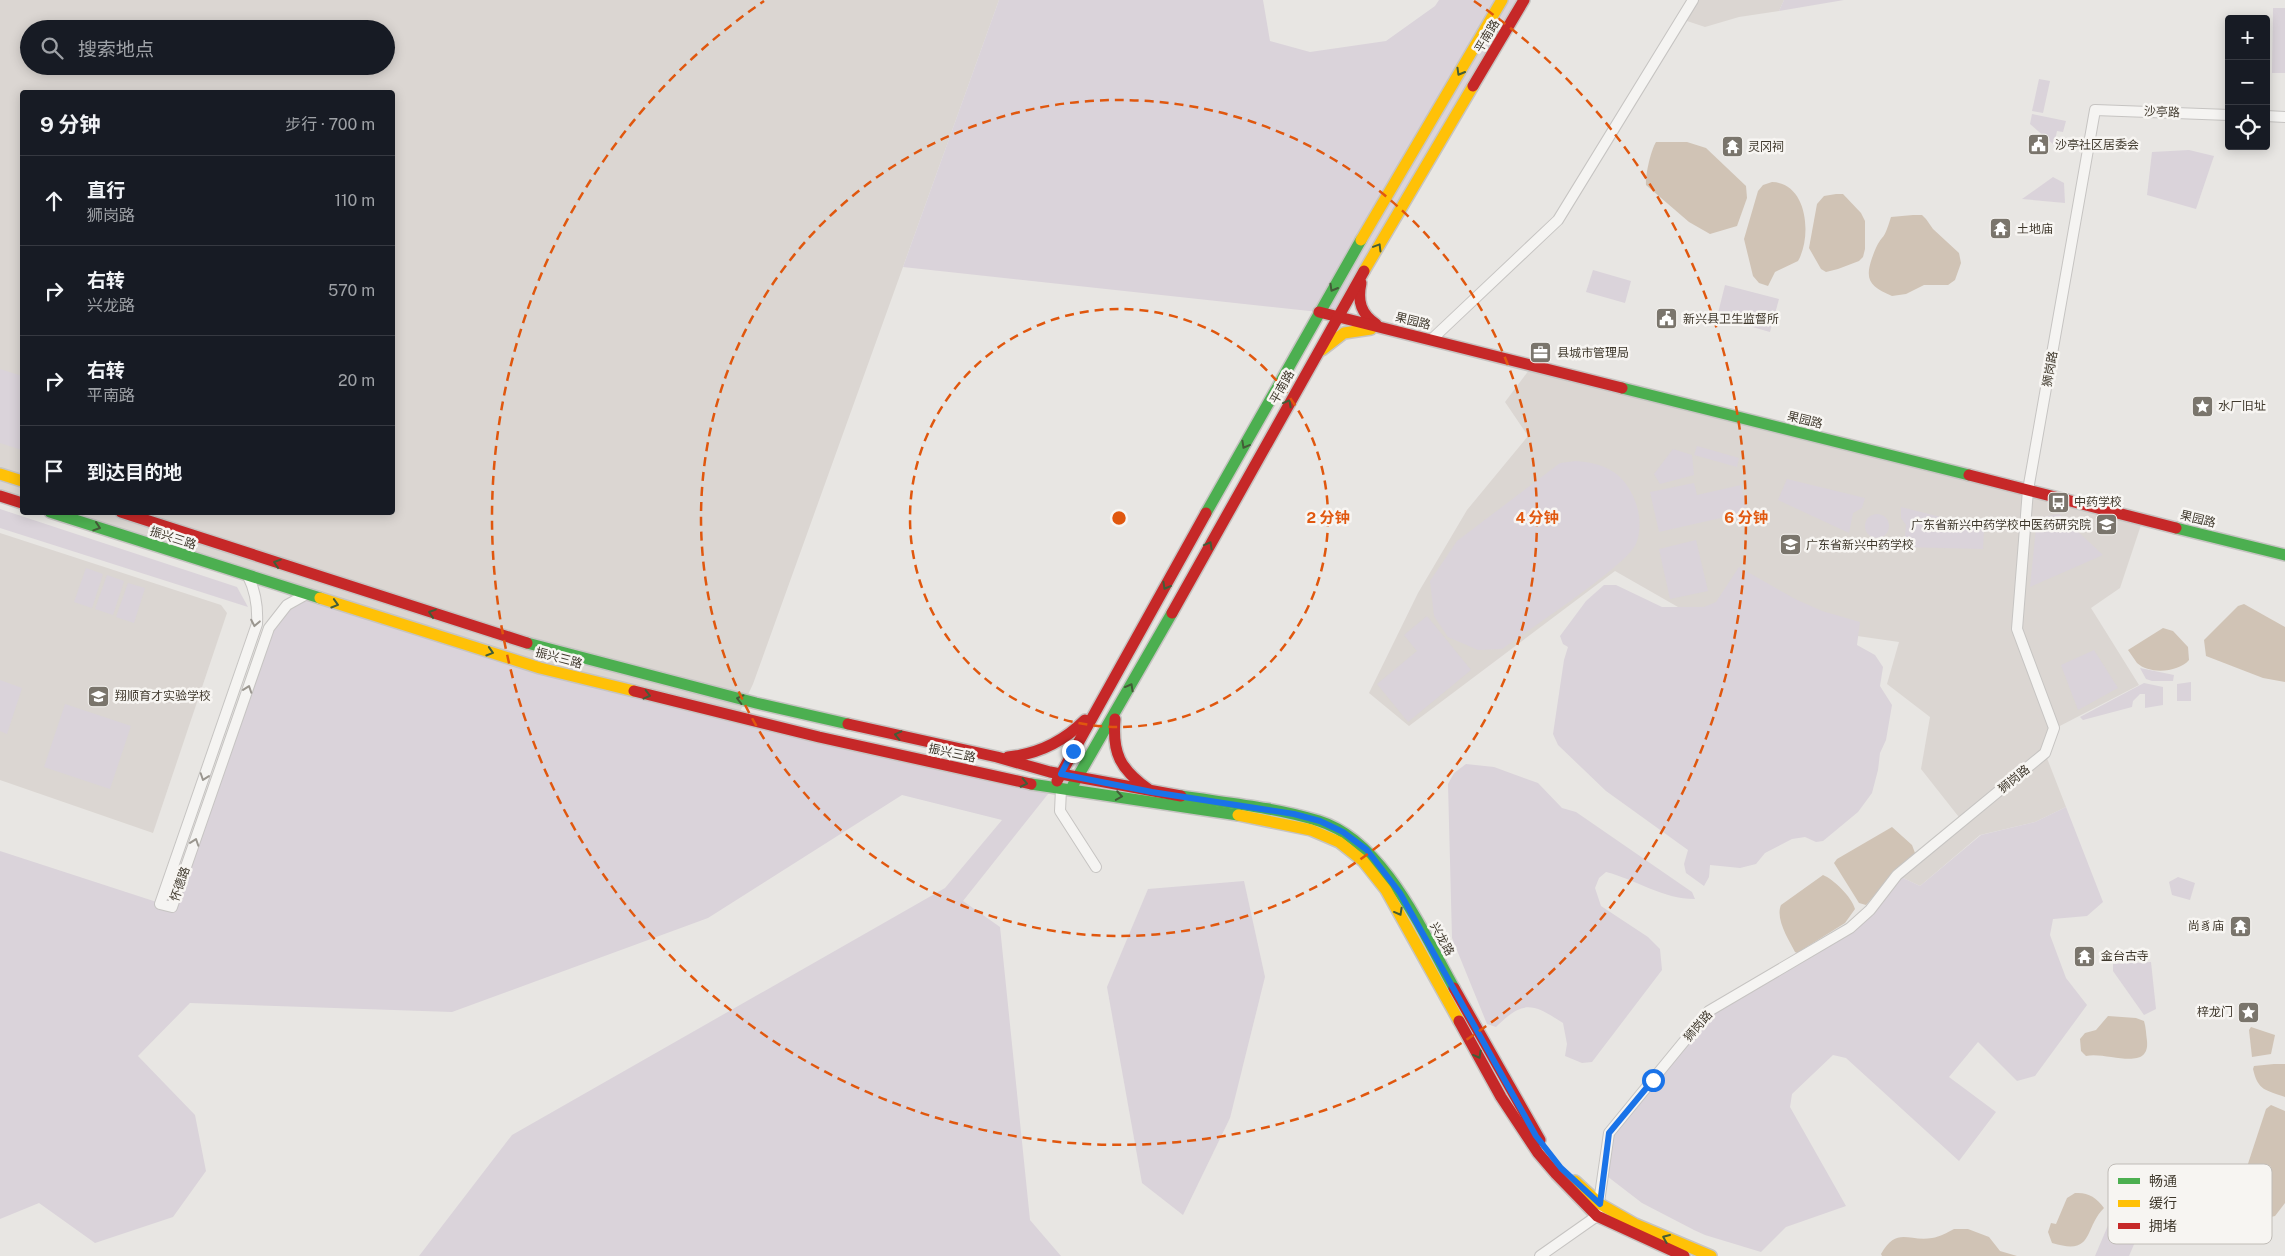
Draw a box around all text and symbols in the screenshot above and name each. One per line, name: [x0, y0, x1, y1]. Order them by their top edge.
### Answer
map controls: [2225, 15, 2270, 150]
button: +: [2225, 15, 2270, 60]
street label: 平南路: [1472, 17, 1502, 55]
search box: [20, 20, 395, 75]
icon: search: [38, 34, 66, 62]
text: 搜索地点: [78, 38, 154, 60]
button: −: [2225, 60, 2270, 105]
one-way arrow: [1456, 67, 1466, 76]
street label: 沙亭路: [2144, 104, 2180, 120]
button: locate: [2225, 105, 2270, 150]
text: 9 分钟: [40, 112, 101, 137]
text: 步行 · 700 m: [285, 115, 375, 134]
public building icon: 沙亭社区居委会: [2027, 133, 2051, 157]
temple icon: 灵冈祠: [1720, 135, 1744, 159]
place label: 沙亭社区居委会: [2055, 138, 2139, 152]
place label: 灵冈祠: [1748, 140, 1784, 154]
text: 直行: [87, 179, 125, 201]
icon: ahead: [40, 187, 68, 215]
text: 110 m: [334, 191, 375, 210]
text: 狮岗路: [87, 206, 135, 225]
temple icon: 土地庙: [1989, 217, 2013, 241]
place label: 土地庙: [2017, 222, 2053, 236]
one-way arrow: [1372, 244, 1382, 253]
text: 右转: [87, 269, 125, 291]
icon: right: [40, 277, 68, 305]
text: 570 m: [328, 281, 375, 300]
one-way arrow: [1330, 282, 1340, 291]
text: 兴龙路: [87, 296, 135, 315]
public building icon: 新兴县卫生监督所: [1655, 307, 1679, 331]
street label: 果园路: [1394, 310, 1432, 332]
place label: 新兴县卫生监督所: [1683, 312, 1779, 326]
office icon: 县城市管理局: [1529, 341, 1553, 365]
place label: 县城市管理局: [1557, 346, 1629, 360]
street label: 狮岗路: [2040, 350, 2060, 388]
text: 右转: [87, 359, 125, 381]
icon: right: [40, 367, 68, 395]
street label: 平南路: [1267, 368, 1297, 406]
text: 20 m: [338, 371, 375, 390]
text: 平南路: [87, 386, 135, 405]
place icon: 水厂旧址: [2190, 394, 2214, 418]
place label: 水厂旧址: [2218, 399, 2266, 413]
one-way arrow: [1282, 400, 1292, 409]
street label: 果园路: [1786, 409, 1824, 431]
one-way arrow: [1241, 439, 1251, 448]
icon: arrive: [40, 457, 68, 485]
text: 到达目的地: [87, 461, 182, 483]
bus stop icon: 中药学校: [2046, 490, 2070, 514]
place label: 中药学校: [2074, 495, 2122, 509]
street label: 果园路: [2179, 508, 2217, 530]
centre of rings: [1110, 509, 1128, 527]
text: 2 分钟: [1307, 509, 1349, 526]
text: 4 分钟: [1515, 509, 1559, 526]
text: 6 分钟: [1724, 509, 1768, 526]
school or university icon: 广东省新兴中药学校中医药研究院: [2095, 513, 2119, 537]
place label: 广东省新兴中药学校中医药研究院: [1911, 518, 2091, 532]
one-way arrow: [92, 522, 100, 532]
street label: 振兴三路: [148, 524, 198, 552]
school or university icon: 广东省新兴中药学校: [1778, 533, 1802, 557]
place label: 广东省新兴中药学校: [1806, 538, 1914, 552]
one-way arrow: [1203, 542, 1213, 551]
one-way arrow: [274, 559, 282, 569]
one-way arrow: [1162, 581, 1172, 590]
one-way arrow: [330, 599, 338, 609]
one-way arrow: [428, 609, 436, 619]
one-way arrow: [251, 618, 261, 627]
street label: 振兴三路: [534, 645, 584, 671]
one-way arrow: [485, 647, 494, 657]
school or university icon: 翔顺育才实验学校: [87, 684, 111, 708]
one-way arrow: [1124, 684, 1134, 693]
one-way arrow: [242, 685, 252, 694]
place label: 翔顺育才实验学校: [115, 689, 211, 703]
one-way arrow: [642, 689, 651, 700]
one-way arrow: [735, 694, 744, 705]
one-way arrow: [894, 730, 903, 741]
route end: [1062, 740, 1085, 763]
street label: 振兴三路: [927, 741, 977, 765]
street label: 狮岗路: [1996, 762, 2032, 796]
one-way arrow: [200, 772, 210, 780]
one-way arrow: [1019, 777, 1028, 787]
one-way arrow: [1115, 791, 1123, 801]
one-way arrow: [189, 838, 199, 847]
street label: 怀德路: [168, 865, 192, 903]
one-way arrow: [1393, 907, 1403, 916]
temple icon: 尚豸庙: [2228, 914, 2252, 938]
place label: 尚豸庙: [2188, 919, 2224, 933]
street label: 兴龙路: [1427, 920, 1457, 958]
temple icon: 金台古寺: [2073, 944, 2097, 968]
place label: 金台古寺: [2101, 949, 2149, 963]
place icon: 梓龙门: [2237, 1000, 2261, 1024]
place label: 梓龙门: [2197, 1005, 2233, 1019]
street label: 狮岗路: [1681, 1008, 1715, 1044]
one-way arrow: [1471, 1049, 1481, 1058]
route start: [1642, 1069, 1665, 1092]
legend: [2108, 1164, 2272, 1244]
text: 畅通: [2149, 1173, 2177, 1189]
text: 缓行: [2149, 1195, 2177, 1211]
text: 拥堵: [2149, 1218, 2177, 1234]
one-way arrow: [1662, 1234, 1671, 1244]

